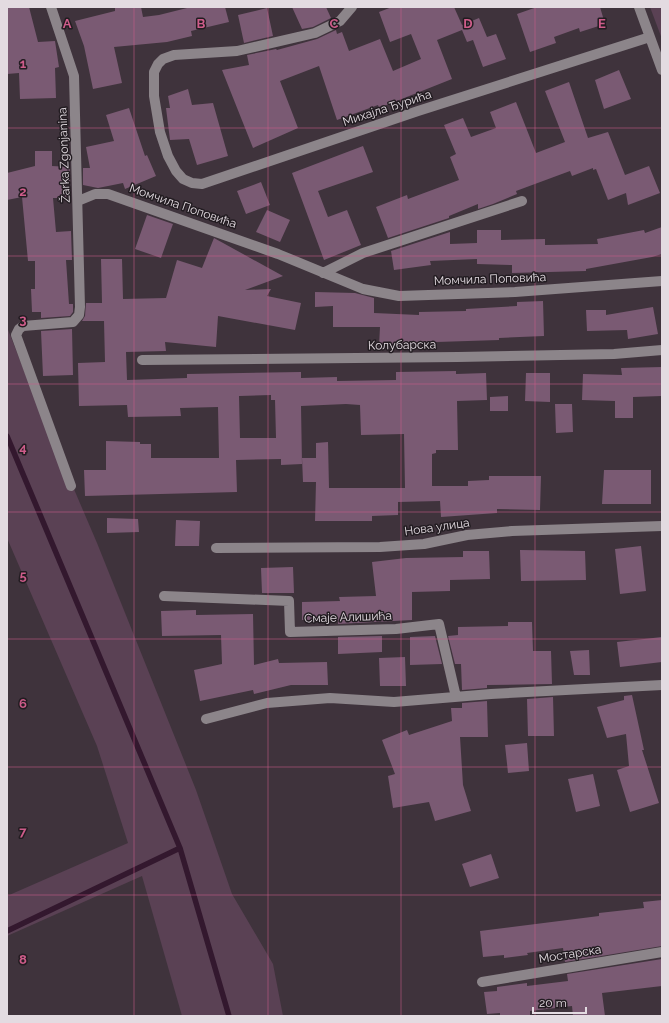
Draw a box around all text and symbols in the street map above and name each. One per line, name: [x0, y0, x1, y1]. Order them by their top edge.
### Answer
text: A: [63, 16, 72, 31]
text: B: [197, 16, 206, 31]
text: C: [330, 16, 339, 31]
text: D: [463, 16, 473, 31]
text: E: [598, 16, 606, 31]
text: 1: [20, 56, 27, 71]
street label: Михајла Ђурића: [341, 87, 433, 129]
street label: Žarka Zgonjanina: [55, 107, 73, 203]
street label: Момчила Поповића: [128, 181, 238, 231]
text: 2: [19, 184, 27, 199]
street label: Момчила Поповића: [434, 270, 546, 288]
text: 3: [19, 312, 27, 327]
street label: Колубарска: [368, 337, 436, 353]
text: 4: [19, 440, 27, 455]
street label: Нова улица: [404, 516, 470, 538]
text: 5: [19, 568, 27, 583]
street label: Смаје Алишића: [304, 608, 392, 626]
text: 6: [19, 696, 27, 711]
text: 7: [19, 824, 27, 839]
street label: Мостарска: [538, 942, 602, 966]
text: 8: [19, 952, 27, 967]
scale bar: [533, 989, 586, 1015]
text: 20 m: [539, 996, 567, 1010]

